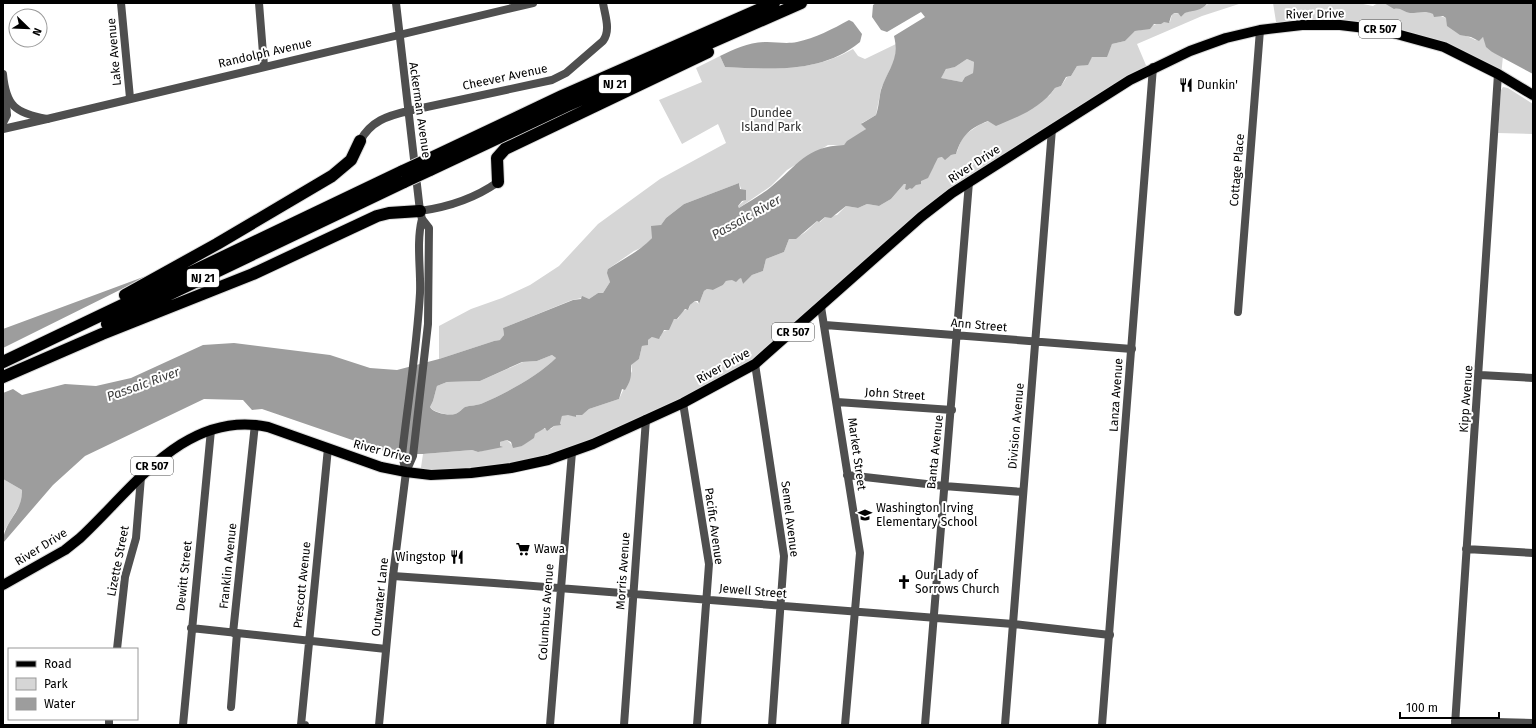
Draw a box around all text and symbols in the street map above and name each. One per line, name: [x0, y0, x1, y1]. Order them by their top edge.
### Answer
street label: River Drive: [1285, 6, 1345, 22]
north arrow: [8, 8, 48, 48]
street label: Lake Avenue: [104, 18, 124, 86]
road number: CR 507: [1359, 20, 1401, 38]
text: N: [29, 26, 44, 38]
street label: Randolph Avenue: [217, 35, 313, 71]
street label: Ackerman Avenue: [406, 61, 434, 159]
street label: Cheever Avenue: [461, 61, 549, 93]
road number: NJ 21: [599, 75, 631, 93]
restaurant icon: Dunkin': [1178, 77, 1194, 93]
place label: Dunkin': [1197, 78, 1238, 92]
park label: Dundee Island Park: [741, 106, 802, 134]
street label: Cottage Place: [1227, 133, 1247, 207]
street label: River Drive: [945, 142, 1003, 186]
water label: Passaic River: [709, 191, 784, 242]
road number: NJ 21: [187, 269, 219, 287]
street label: Ann Street: [950, 316, 1009, 335]
road number: CR 507: [772, 323, 814, 341]
street label: River Drive: [694, 346, 752, 386]
street label: Lanza Avenue: [1106, 358, 1126, 432]
water label: Passaic River: [105, 364, 182, 404]
street label: Kipp Avenue: [1457, 365, 1475, 433]
street label: Division Avenue: [1005, 382, 1027, 470]
street label: John Street: [864, 385, 926, 403]
street label: Banta Avenue: [924, 414, 946, 490]
street label: Market Street: [845, 417, 869, 492]
street label: River Drive: [352, 437, 412, 465]
road number: CR 507: [131, 457, 173, 475]
street label: Semel Avenue: [778, 480, 802, 558]
street label: Pacific Avenue: [702, 487, 726, 565]
place label: Washington Irving Elementary School: [876, 501, 978, 529]
school or university icon: Washington Irving Elementary School: [857, 507, 873, 523]
street label: Franklin Avenue: [217, 522, 239, 610]
street label: Lizette Street: [104, 524, 132, 598]
street label: River Drive: [12, 525, 70, 569]
street label: Morris Avenue: [613, 532, 633, 610]
street label: Dewitt Street: [173, 539, 195, 612]
street label: Prescott Avenue: [290, 541, 314, 629]
supermarket icon: Wawa: [515, 541, 531, 557]
place label: Wawa: [534, 542, 565, 556]
restaurant icon: Wingstop: [449, 549, 465, 565]
place label: Wingstop: [396, 550, 446, 564]
street label: Outwater Lane: [369, 557, 391, 637]
street label: Columbus Avenue: [536, 563, 556, 661]
place label: Our Lady of Sorrows Church: [915, 568, 1000, 596]
church icon: Our Lady of Sorrows Church: [896, 574, 912, 590]
street label: Jewell Street: [718, 581, 788, 601]
legend: [8, 648, 138, 720]
text: Road: [44, 657, 72, 671]
text: Park: [44, 677, 68, 691]
scale bar: [1400, 694, 1499, 720]
text: Water: [44, 697, 76, 711]
text: 100 m: [1406, 701, 1438, 715]

